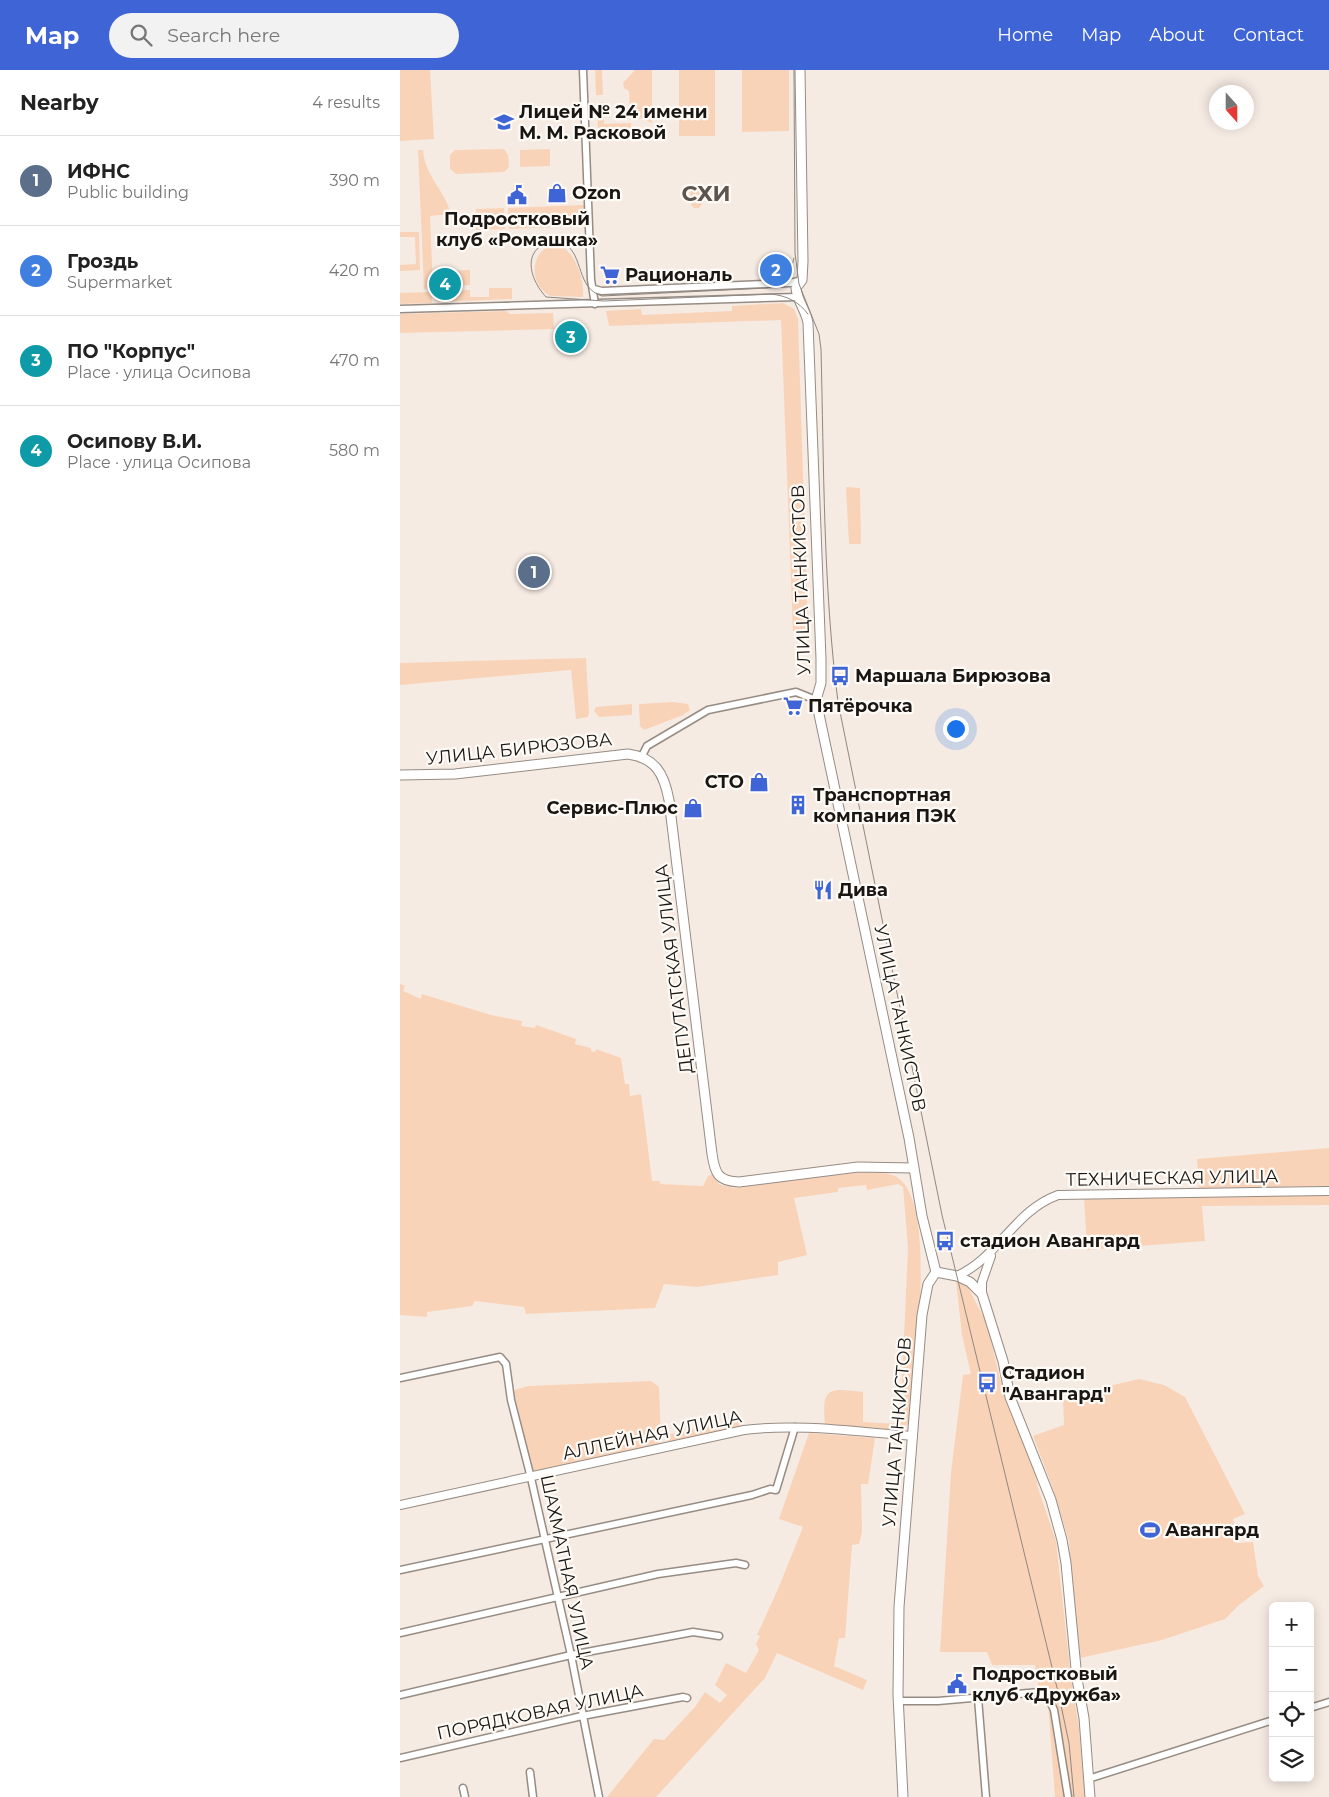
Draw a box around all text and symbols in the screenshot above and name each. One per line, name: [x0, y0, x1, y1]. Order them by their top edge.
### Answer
search box: [109, 13, 459, 58]
text: Map: [25, 21, 79, 50]
icon: search: [127, 21, 155, 49]
text: Search here: [167, 24, 280, 47]
text: Home: [997, 24, 1053, 46]
text: Map: [1081, 24, 1121, 46]
text: About: [1149, 24, 1205, 46]
text: Contact: [1233, 24, 1304, 46]
north arrow: [1209, 85, 1254, 130]
text: Nearby: [20, 90, 99, 115]
text: 4 results: [312, 93, 380, 112]
place label: Лицей № 24 имени М. М. Расковой: [519, 101, 708, 144]
school or university icon: Лицей № 24 имени М. М. Расковой: [493, 111, 515, 133]
text: ИФНС: [67, 160, 130, 183]
text: 1: [33, 171, 39, 190]
text: 390 m: [329, 171, 380, 190]
district label: СХИ: [681, 180, 731, 207]
shop icon: Ozon: [546, 182, 568, 204]
place label: Ozon: [572, 182, 621, 204]
text: Public building: [67, 183, 189, 202]
public building icon: Подростковый клуб «Ромашка»: [506, 184, 528, 206]
place label: Подростковый клуб «Ромашка»: [436, 208, 598, 251]
text: Гроздь: [67, 250, 138, 273]
pin: 2: [760, 251, 792, 289]
text: 2: [31, 261, 41, 280]
text: 420 m: [329, 261, 380, 280]
supermarket icon: Рациональ: [599, 264, 621, 286]
place label: Рациональ: [625, 264, 732, 286]
pin: 4: [429, 265, 461, 303]
text: Supermarket: [67, 273, 173, 292]
pin: 3: [555, 318, 587, 356]
text: ПО "Корпус": [67, 340, 195, 363]
text: 3: [31, 351, 41, 370]
text: 470 m: [329, 351, 380, 370]
text: Place · улица Осипова: [67, 363, 251, 382]
text: Осипову В.И.: [67, 430, 202, 453]
text: 4: [30, 441, 42, 460]
text: 580 m: [329, 441, 380, 460]
text: Place · улица Осипова: [67, 453, 251, 472]
street label: УЛИЦА ТАНКИСТОВ: [787, 484, 815, 676]
pin: 1: [518, 553, 550, 591]
bus stop icon: Маршала Бирюзова: [829, 665, 851, 687]
place label: Маршала Бирюзова: [855, 665, 1051, 687]
supermarket icon: Пятёрочка: [782, 695, 804, 717]
place label: Пятёрочка: [808, 695, 913, 717]
your location: [943, 716, 969, 742]
street label: УЛИЦА БИРЮЗОВА: [425, 728, 614, 770]
place label: СТО: [705, 771, 744, 793]
shop icon: СТО: [748, 771, 770, 793]
place label: Транспортная компания ПЭК: [813, 784, 957, 827]
building icon: Транспортная компания ПЭК: [787, 794, 809, 816]
place label: Сервис-Плюс: [546, 797, 678, 819]
shop icon: Сервис-Плюс: [682, 797, 704, 819]
street label: ДЕПУТАТСКАЯ УЛИЦА: [650, 863, 698, 1075]
restaurant icon: Дива: [812, 879, 834, 901]
place label: Дива: [838, 879, 888, 901]
street label: УЛИЦА ТАНКИСТОВ: [869, 922, 931, 1114]
street label: ТЕХНИЧЕСКАЯ УЛИЦА: [1065, 1165, 1279, 1191]
bus stop icon: стадион Авангард: [934, 1230, 956, 1252]
place label: стадион Авангард: [960, 1230, 1140, 1252]
street label: УЛИЦА ТАНКИСТОВ: [878, 1336, 916, 1528]
place label: Стадион "Авангард": [1002, 1362, 1111, 1405]
bus stop icon: Стадион "Авангард": [976, 1372, 998, 1394]
street label: АЛЛЕЙНАЯ УЛИЦА: [560, 1405, 744, 1465]
street label: ШАХМАТНАЯ УЛИЦА: [536, 1472, 599, 1672]
sports icon: Авангард: [1139, 1519, 1161, 1541]
place label: Авангард: [1165, 1519, 1259, 1541]
map controls: [1269, 1602, 1314, 1782]
button: +: [1269, 1602, 1314, 1647]
button: −: [1269, 1647, 1314, 1692]
place label: Подростковый клуб «Дружба»: [972, 1663, 1121, 1706]
public building icon: Подростковый клуб «Дружба»: [946, 1673, 968, 1695]
street label: ПОРЯДКОВАЯ УЛИЦА: [435, 1679, 646, 1745]
button: locate: [1269, 1692, 1314, 1737]
button: layers: [1269, 1737, 1314, 1782]

